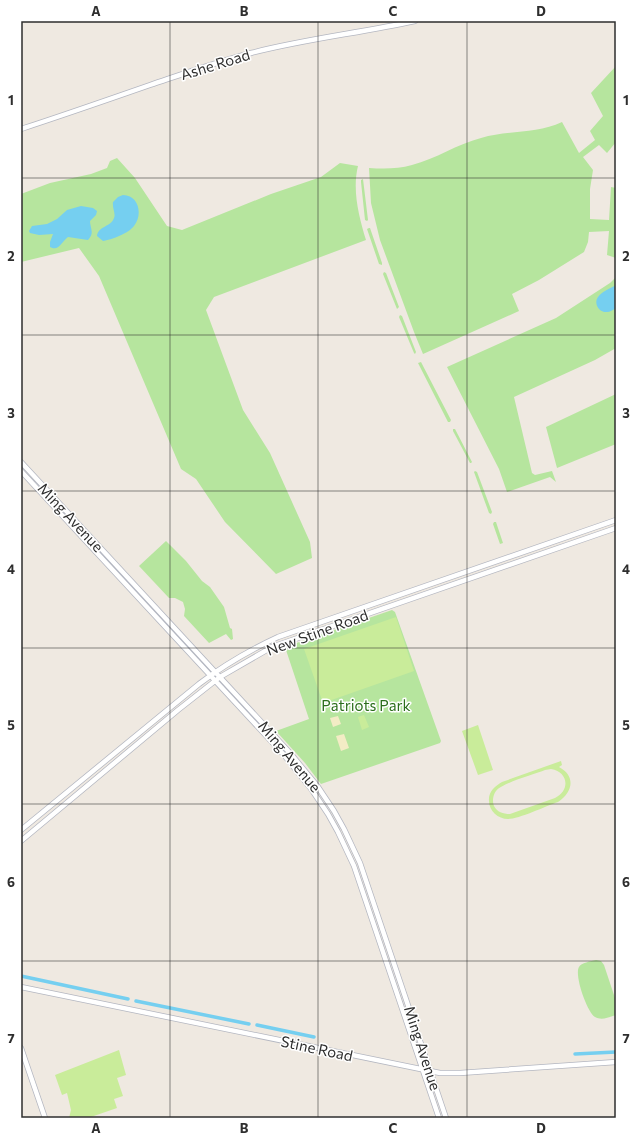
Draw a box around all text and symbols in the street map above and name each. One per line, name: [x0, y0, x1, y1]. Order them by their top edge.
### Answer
text: A: [91, 3, 101, 19]
text: B: [240, 3, 249, 19]
text: C: [389, 3, 398, 19]
text: D: [536, 3, 546, 19]
street label: Ashe Road: [178, 45, 252, 83]
text: 1: [8, 92, 14, 108]
text: 1: [623, 92, 629, 108]
text: 2: [7, 248, 15, 264]
text: 2: [622, 248, 630, 264]
text: 3: [7, 405, 15, 421]
text: 3: [622, 405, 630, 421]
street label: Ming Avenue: [34, 479, 108, 555]
text: 4: [7, 561, 15, 577]
text: 4: [622, 561, 630, 577]
street label: New Stine Road: [264, 605, 370, 659]
park label: Patriots Park: [321, 696, 411, 714]
text: 5: [7, 717, 15, 733]
street label: Ming Avenue: [255, 717, 325, 795]
text: 5: [622, 717, 630, 733]
text: 6: [7, 874, 15, 890]
text: 6: [622, 874, 630, 890]
street label: Ming Avenue: [401, 1003, 445, 1093]
text: 7: [7, 1030, 15, 1046]
text: 7: [622, 1030, 630, 1046]
street label: Stine Road: [279, 1032, 355, 1064]
text: A: [91, 1120, 101, 1136]
text: B: [240, 1120, 249, 1136]
text: C: [389, 1120, 398, 1136]
text: D: [536, 1120, 546, 1136]

